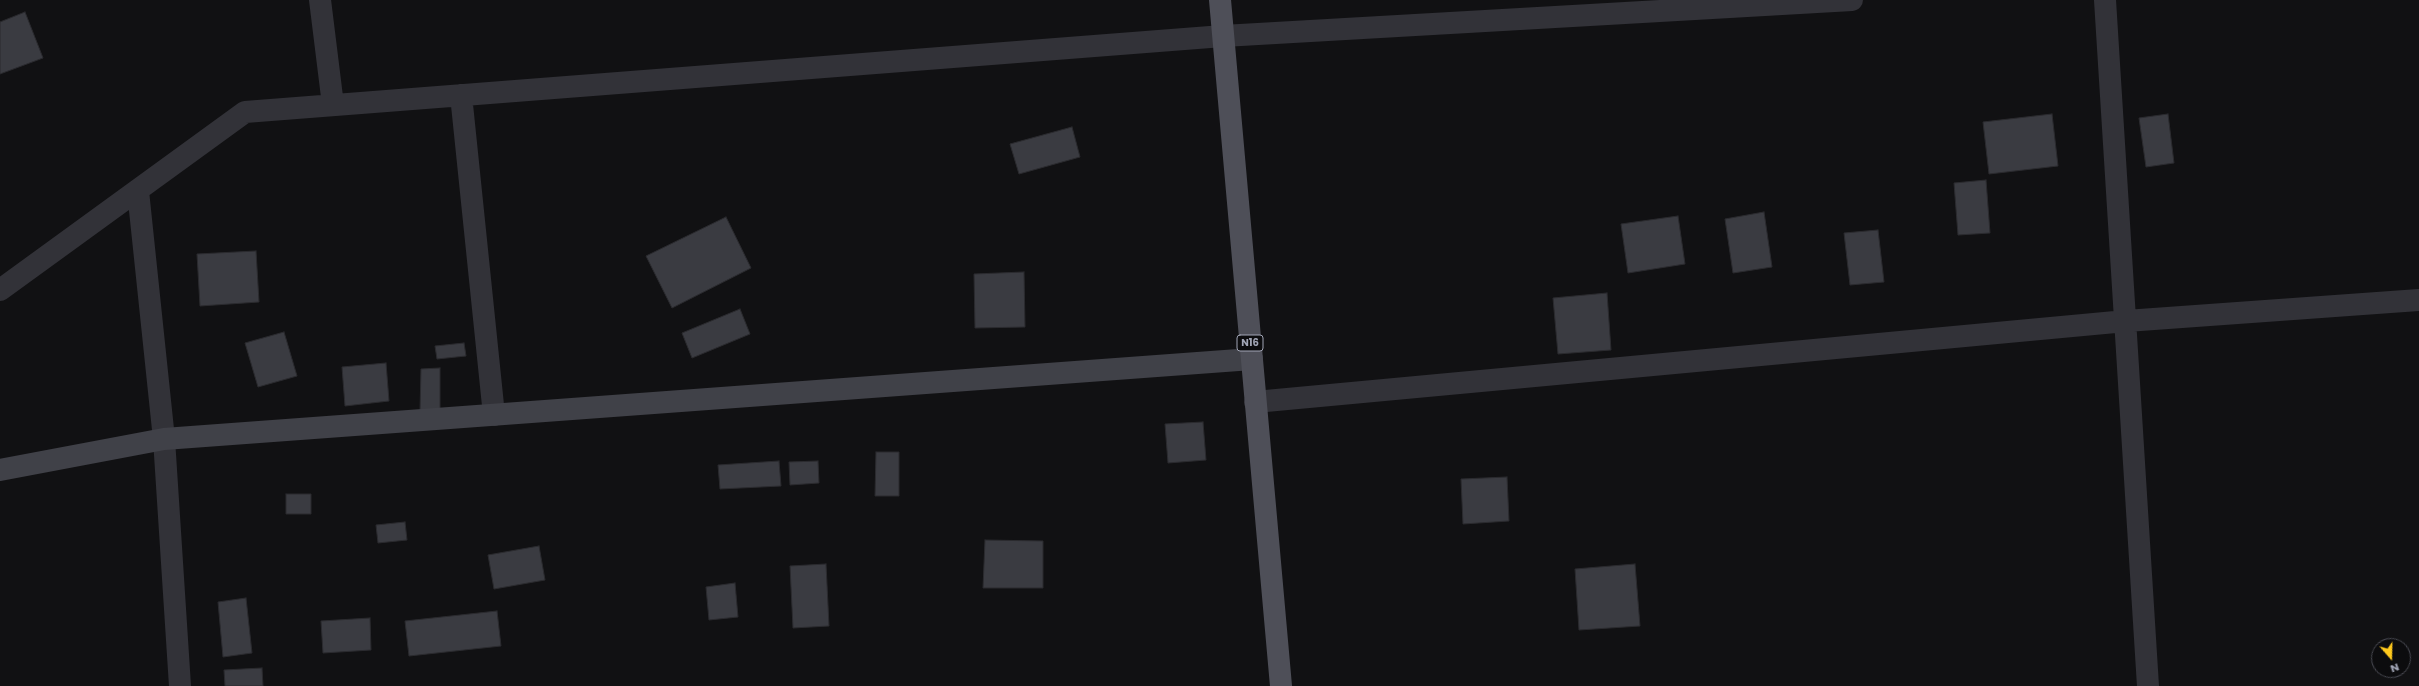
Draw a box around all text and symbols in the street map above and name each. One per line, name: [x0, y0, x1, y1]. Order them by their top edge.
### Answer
road number: N16: [1237, 335, 1263, 351]
north arrow: [2371, 638, 2411, 678]
text: N: [2388, 659, 2401, 677]

